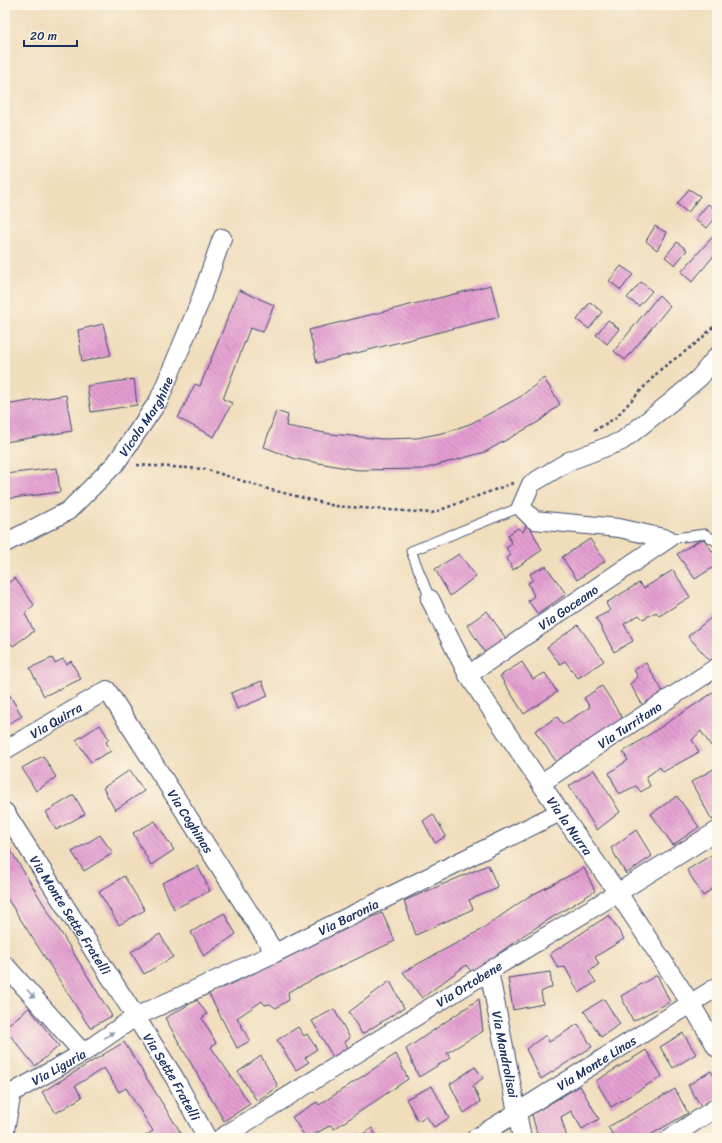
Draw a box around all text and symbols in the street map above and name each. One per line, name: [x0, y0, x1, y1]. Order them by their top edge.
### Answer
scale bar: [24, 22, 77, 48]
text: 20 m: [30, 25, 57, 47]
street label: Vicolo Marghine: [113, 373, 180, 461]
street label: Via Goceano: [533, 578, 604, 636]
street label: Via Turritano: [593, 695, 667, 755]
street label: Via Quirra: [26, 696, 87, 745]
street label: Via Coghinas: [161, 785, 220, 859]
street label: Via la Nurra: [541, 792, 599, 861]
street label: Via Monte Sette Fratelli: [23, 851, 117, 980]
street label: Via Baronia: [314, 892, 383, 942]
street label: Via Ortobene: [431, 954, 507, 1013]
one-way arrow: [26, 989, 36, 999]
street label: Via Mandrolisai: [485, 1009, 525, 1100]
street label: Via Sette Fratelli: [137, 1028, 207, 1125]
street label: Via Monte Linas: [552, 1029, 642, 1097]
one-way arrow: [104, 1031, 114, 1039]
street label: Via Liguria: [27, 1042, 91, 1092]

